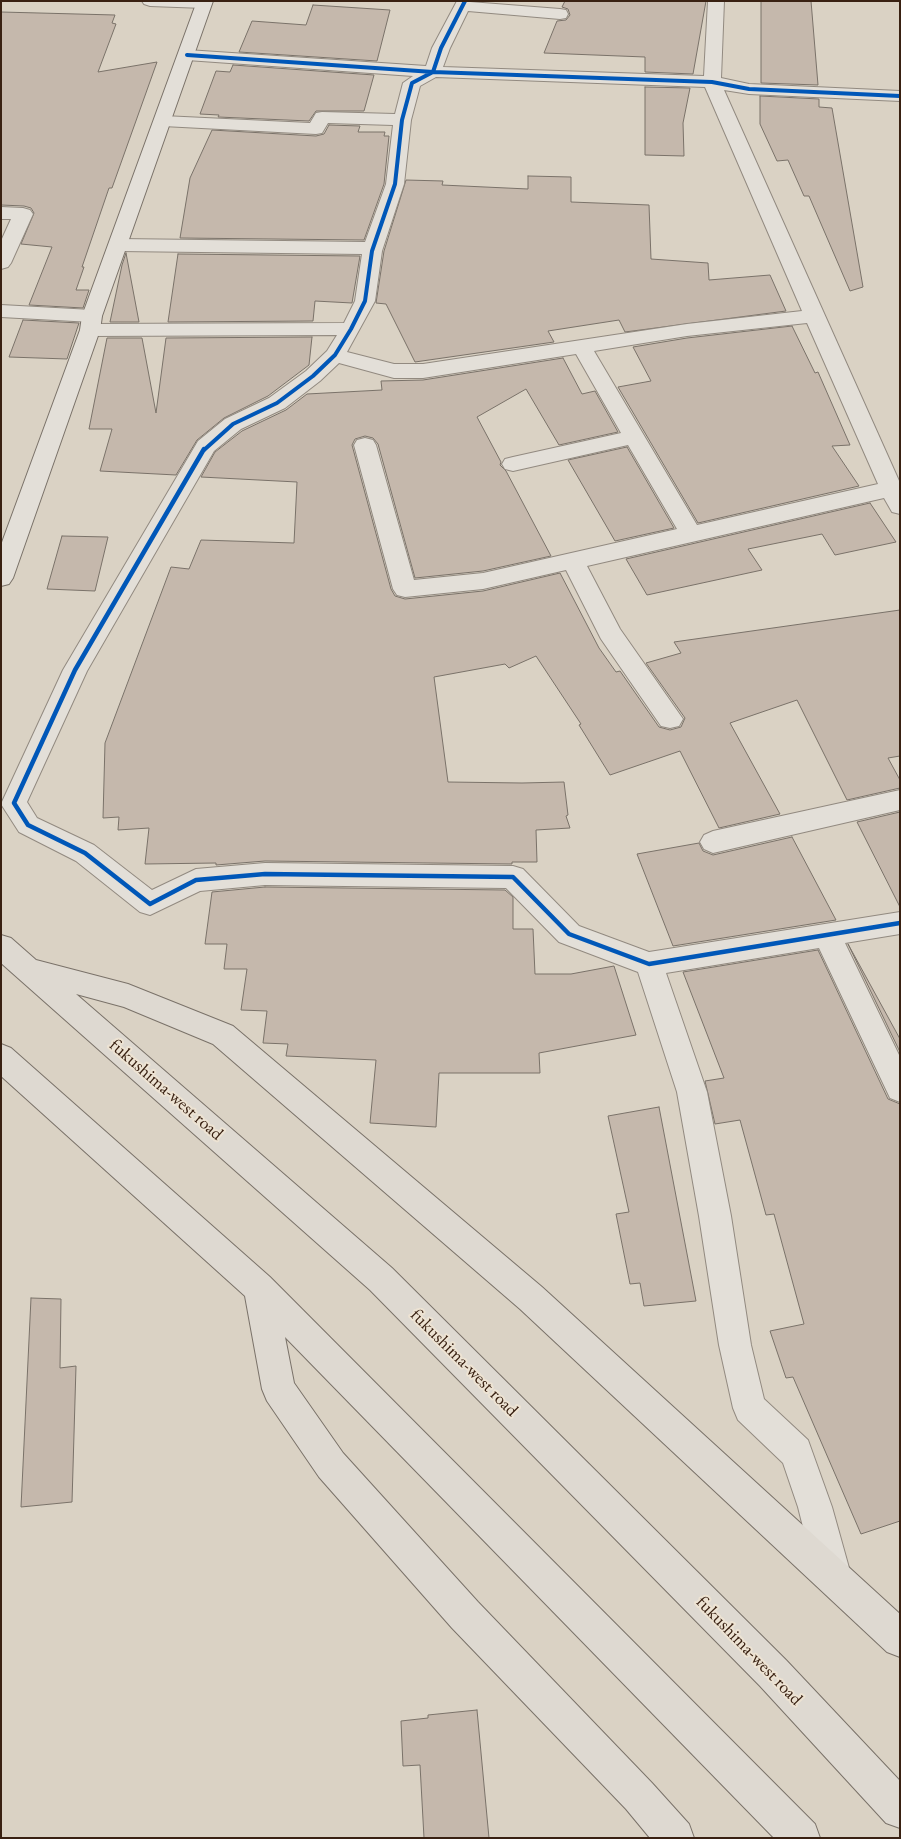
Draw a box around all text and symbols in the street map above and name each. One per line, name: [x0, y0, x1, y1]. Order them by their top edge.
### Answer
street label: fukushima-west road: [105, 1035, 227, 1145]
street label: fukushima-west road: [406, 1305, 522, 1421]
street label: fukushima-west road: [691, 1592, 807, 1710]

